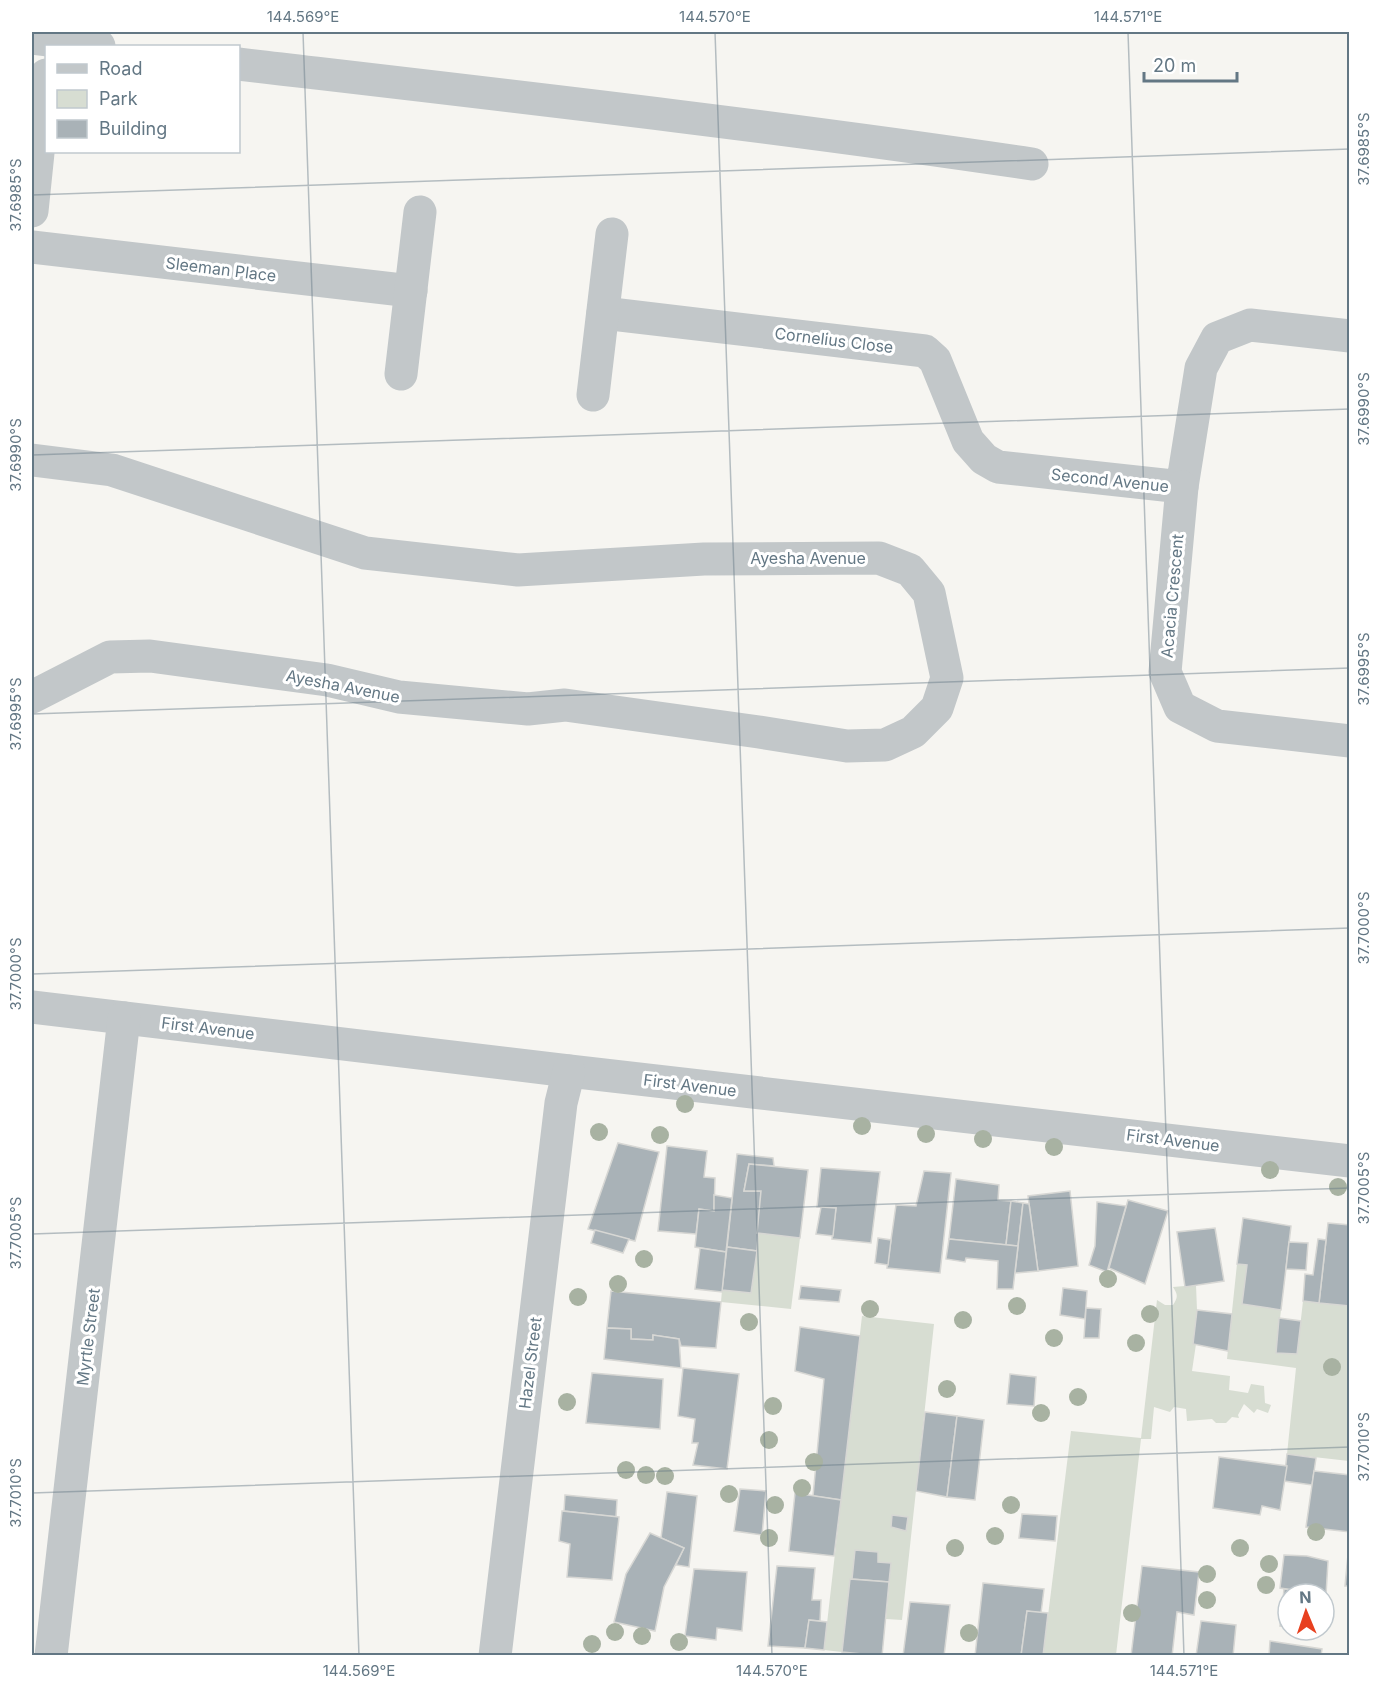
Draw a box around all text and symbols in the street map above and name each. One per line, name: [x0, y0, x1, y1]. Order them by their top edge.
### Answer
text: 144.569°E: [267, 7, 339, 26]
text: 144.570°E: [679, 7, 751, 26]
text: 144.571°E: [1094, 7, 1162, 26]
legend: [45, 45, 240, 153]
scale bar: [1144, 45, 1237, 83]
text: 20 m: [1153, 55, 1196, 76]
text: Road: [99, 58, 142, 79]
text: Park: [99, 88, 138, 109]
text: 37.6985°S: [1354, 112, 1373, 186]
text: Building: [99, 118, 167, 139]
text: 37.6985°S: [6, 158, 25, 232]
street label: Sleeman Place: [165, 252, 277, 286]
street label: Cornelius Close: [774, 323, 894, 357]
text: 37.6990°S: [1354, 372, 1373, 446]
text: 37.6990°S: [6, 418, 25, 492]
street label: Second Avenue: [1050, 464, 1170, 496]
street label: Acacia Crescent: [1157, 533, 1187, 659]
street label: Ayesha Avenue: [750, 548, 866, 568]
text: 37.6995°S: [1354, 632, 1373, 706]
street label: Ayesha Avenue: [284, 665, 402, 707]
text: 37.6995°S: [6, 677, 25, 751]
text: 37.7000°S: [1354, 891, 1373, 965]
text: 37.7000°S: [6, 937, 25, 1011]
street label: First Avenue: [160, 1012, 256, 1044]
street label: First Avenue: [642, 1069, 738, 1101]
street label: First Avenue: [1125, 1124, 1221, 1156]
text: 37.7005°S: [1354, 1152, 1373, 1224]
text: 37.7005°S: [6, 1197, 25, 1269]
street label: Myrtle Street: [72, 1287, 104, 1387]
street label: Hazel Street: [514, 1316, 546, 1410]
text: 37.7010°S: [1354, 1412, 1373, 1482]
text: 37.7010°S: [6, 1458, 25, 1528]
north arrow: [1276, 1582, 1336, 1642]
text: N: [1299, 1587, 1312, 1607]
text: 144.569°E: [323, 1661, 395, 1680]
text: 144.570°E: [736, 1661, 808, 1680]
text: 144.571°E: [1150, 1661, 1218, 1680]

